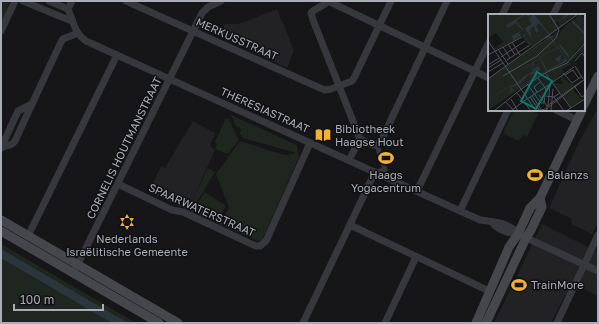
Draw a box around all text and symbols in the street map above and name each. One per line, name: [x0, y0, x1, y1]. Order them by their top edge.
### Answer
inset map: [488, 14, 585, 111]
street label: MERKUSSTRAAT: [194, 15, 280, 63]
street label: CORNELIS HOUTMANSTRAAT: [83, 75, 164, 221]
street label: THERESIASTRAAT: [219, 84, 312, 135]
place label: Bibliotheek Haagse Hout: [335, 122, 404, 148]
library icon: Bibliotheek Haagse Hout: [314, 126, 332, 144]
sports icon: Haags Yogacentrum: [377, 149, 395, 167]
sports icon: Balanzs: [526, 166, 544, 184]
place label: Haags Yogacentrum: [351, 168, 421, 194]
place label: Balanzs: [547, 168, 589, 181]
street label: SPAARWATERSTRAAT: [147, 180, 258, 239]
synagogue icon: Nederlands Israëlitische Gemeente: [118, 213, 136, 231]
place label: Nederlands Israëlitische Gemeente: [66, 232, 188, 258]
sports icon: TrainMore: [510, 276, 528, 294]
place label: TrainMore: [531, 278, 584, 291]
scale bar: [14, 286, 103, 312]
text: 100 m: [20, 292, 54, 307]

